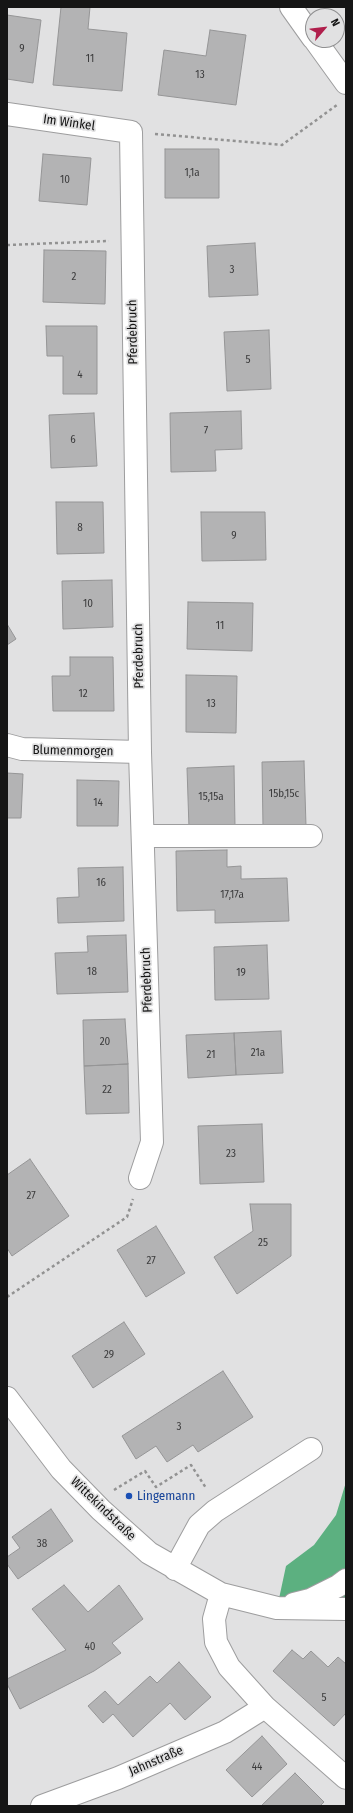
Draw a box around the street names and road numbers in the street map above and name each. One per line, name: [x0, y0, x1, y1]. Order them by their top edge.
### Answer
street label: Im Winkel: [42, 112, 96, 134]
street label: Pferdebruch: [125, 299, 141, 365]
street label: Pferdebruch: [131, 623, 147, 689]
street label: Blumenmorgen: [32, 742, 114, 760]
street label: Pferdebruch: [138, 947, 156, 1013]
street label: Wittekindstraße: [67, 1474, 139, 1544]
street label: Jahnstraße: [127, 1743, 185, 1779]

